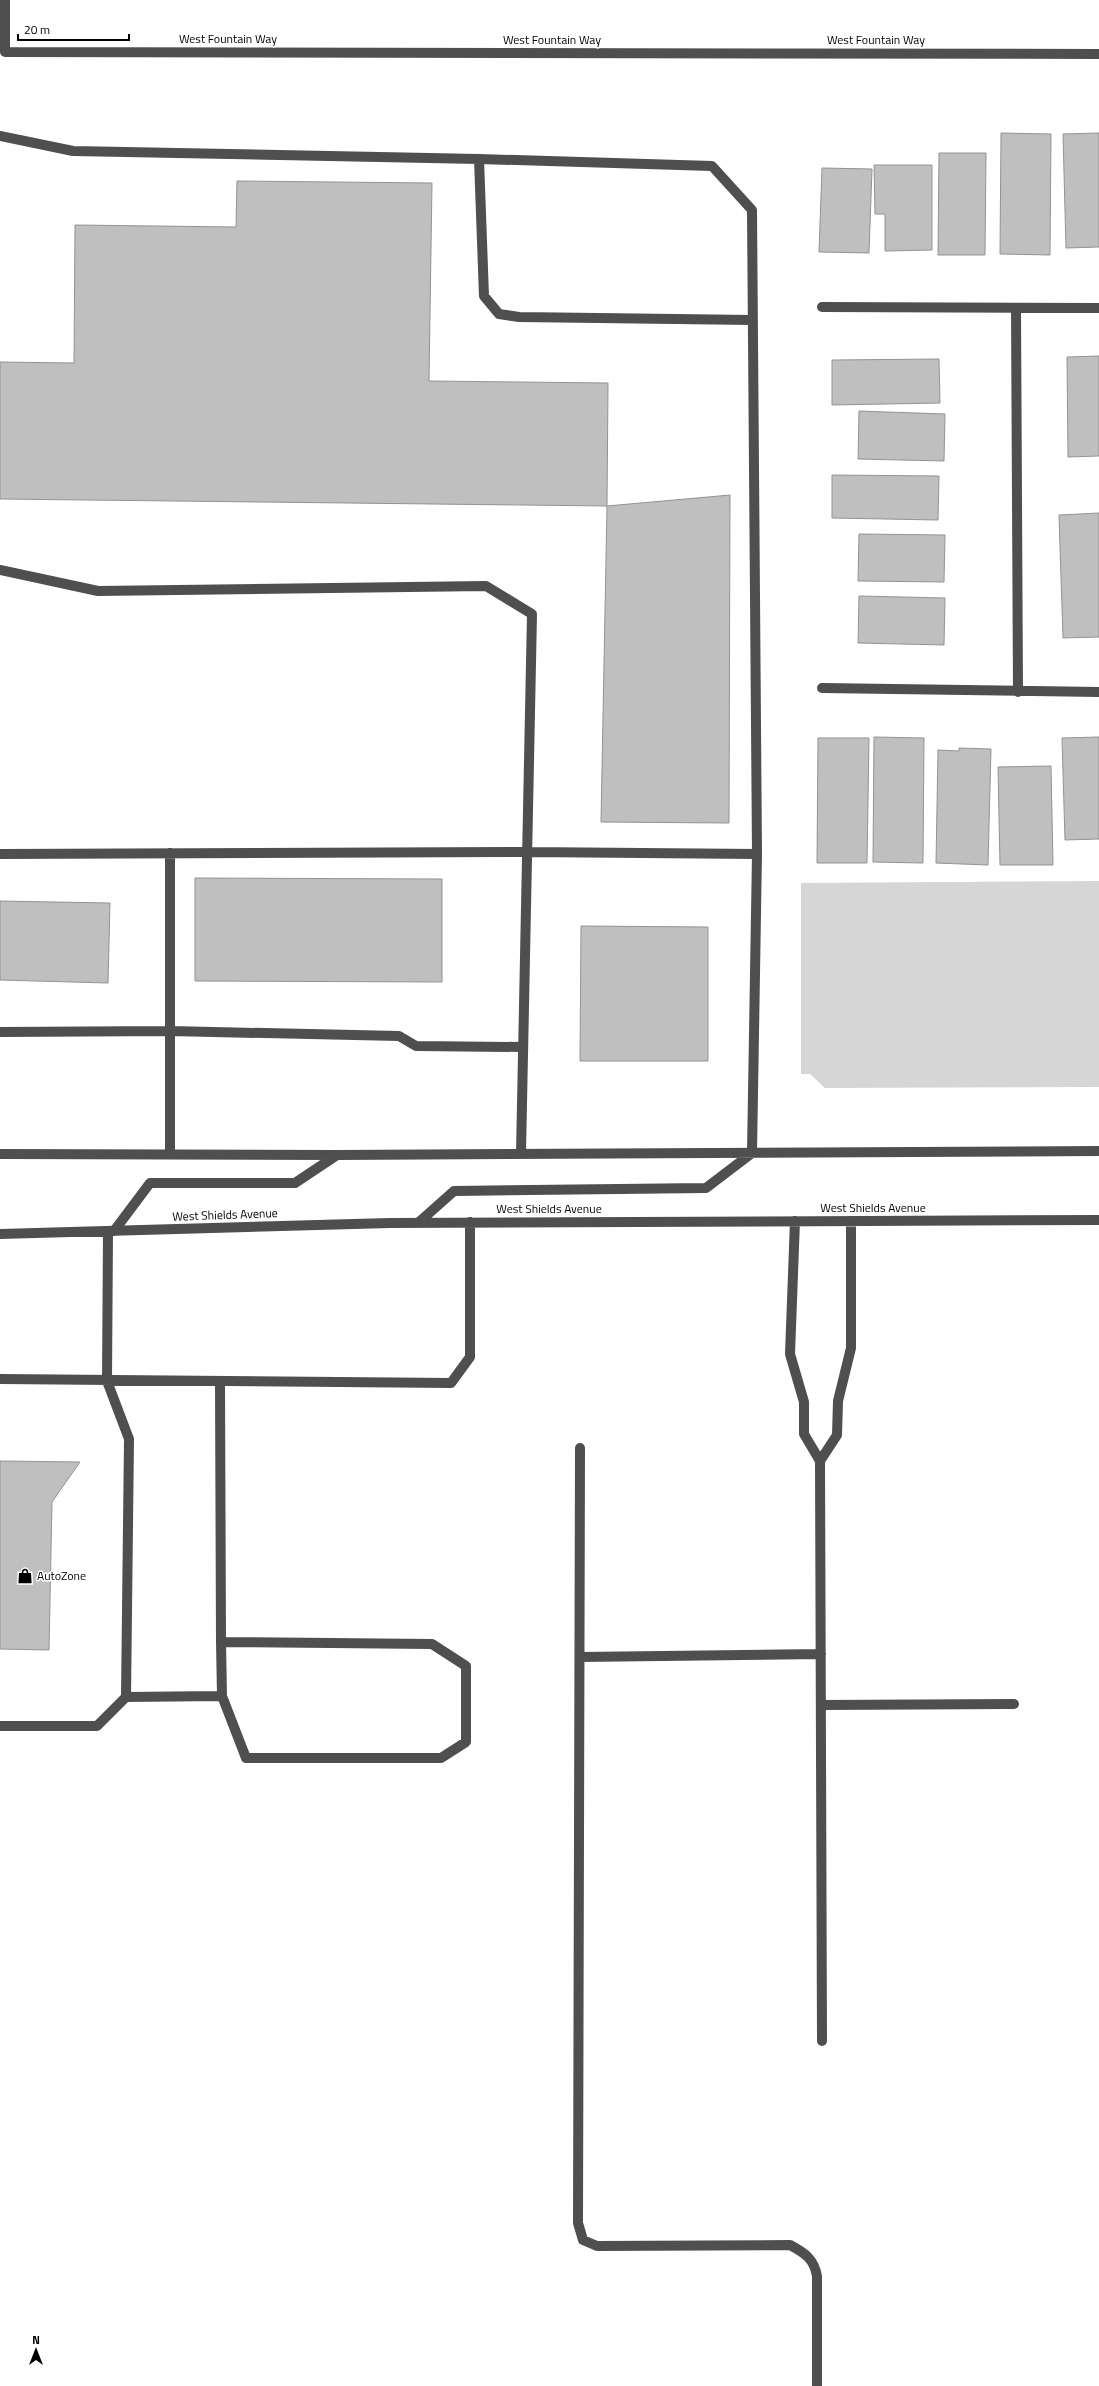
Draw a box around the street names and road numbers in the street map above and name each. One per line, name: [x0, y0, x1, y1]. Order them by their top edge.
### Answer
street label: West Fountain Way: [179, 29, 277, 48]
street label: West Fountain Way: [503, 30, 601, 49]
street label: West Fountain Way: [827, 30, 925, 49]
street label: West Shields Avenue: [820, 1198, 926, 1217]
street label: West Shields Avenue: [496, 1199, 602, 1218]
street label: West Shields Avenue: [172, 1203, 278, 1226]

